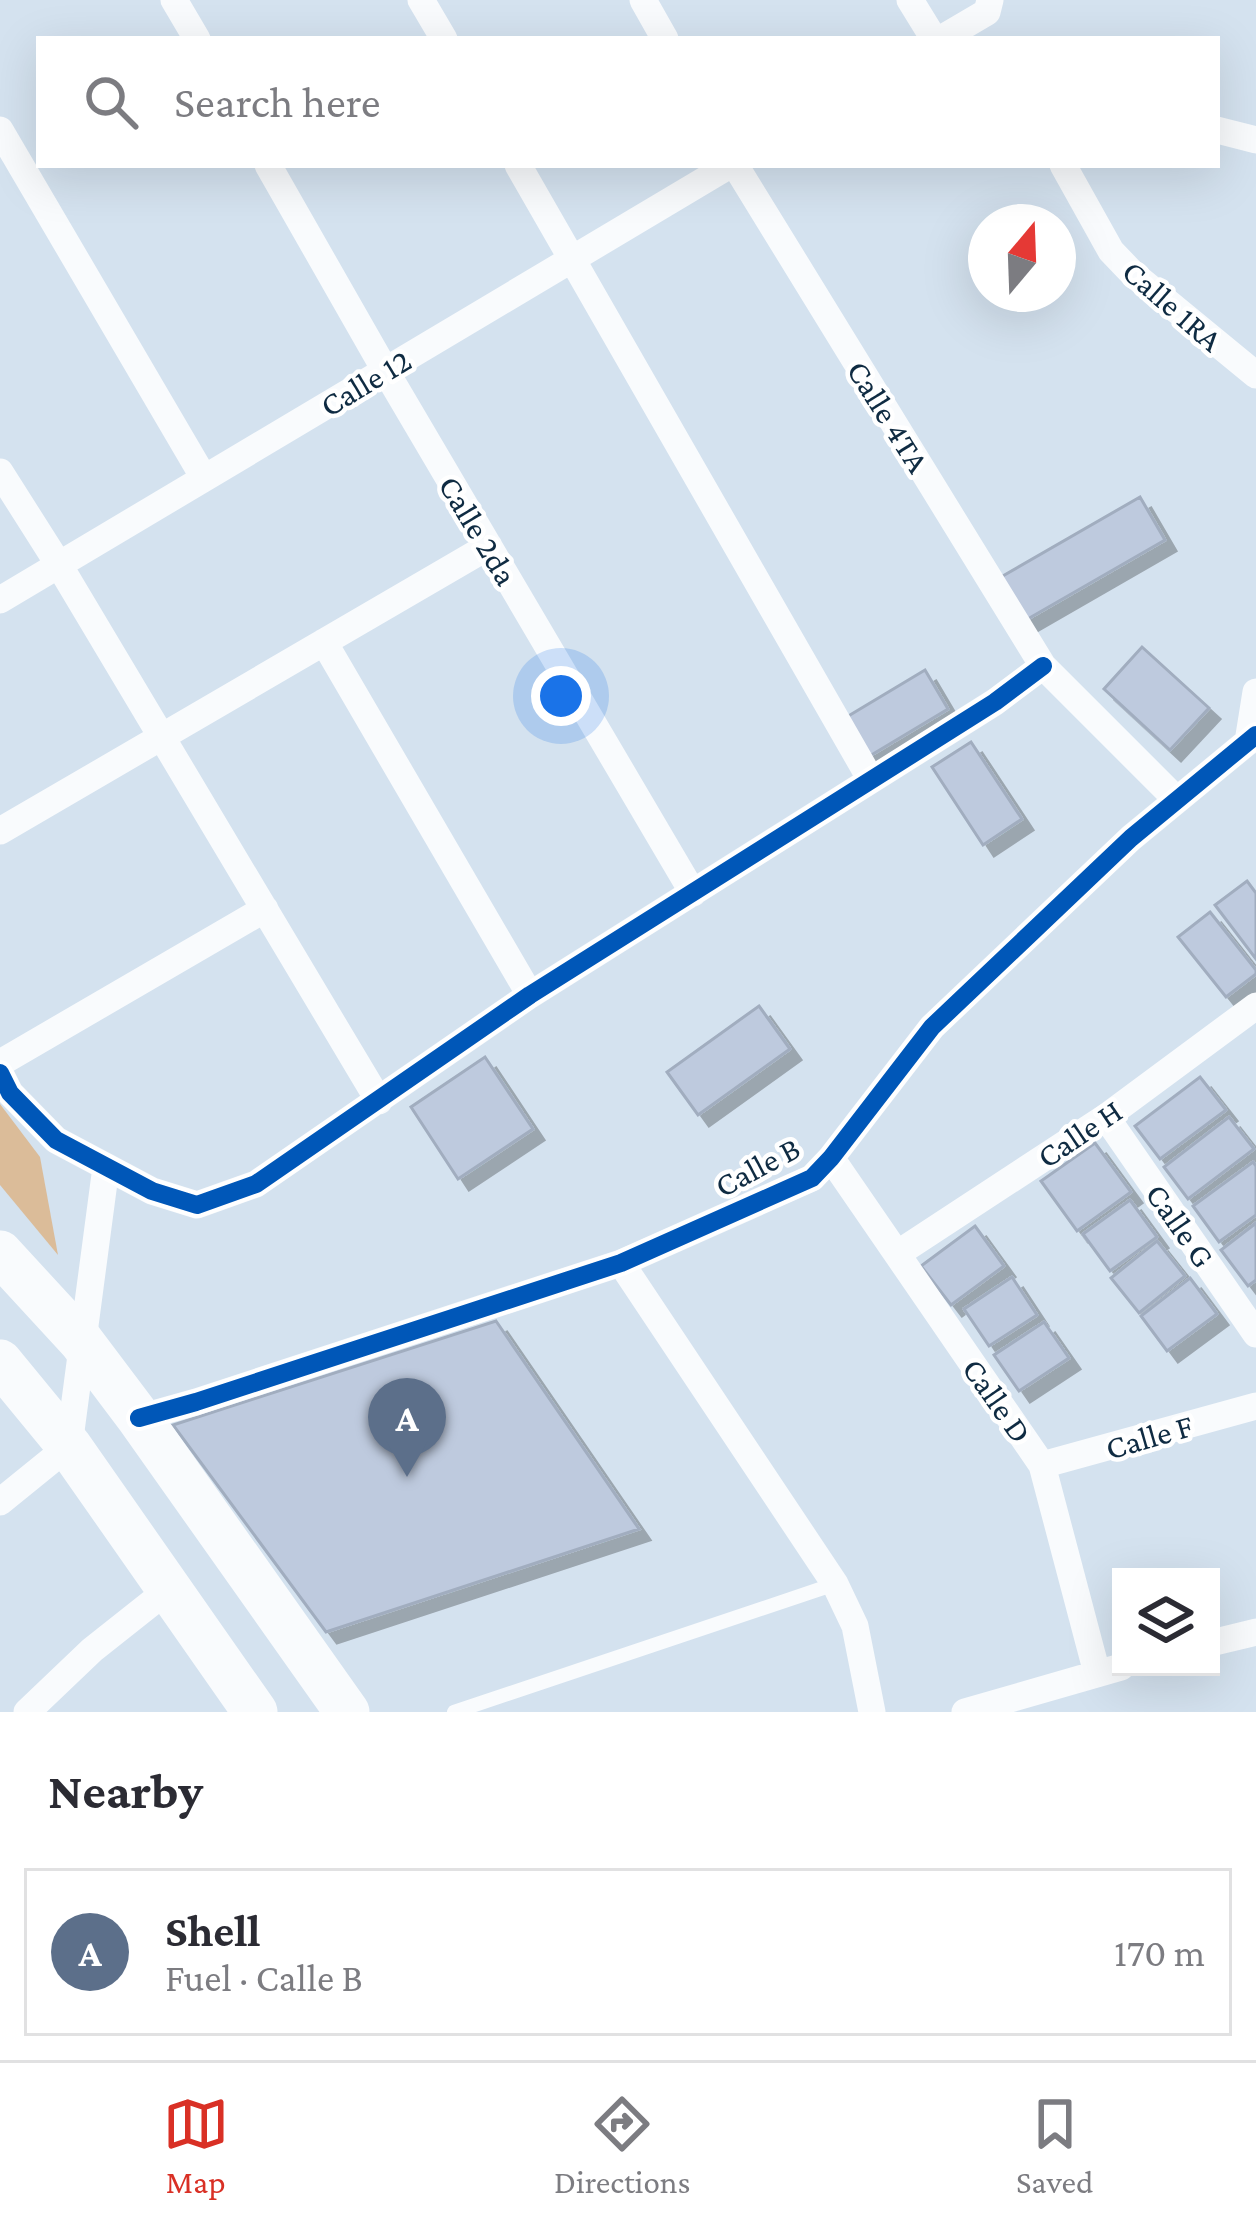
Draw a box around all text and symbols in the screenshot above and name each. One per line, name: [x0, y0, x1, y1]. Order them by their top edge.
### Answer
search box: [36, 36, 1220, 168]
icon: search: [78, 69, 144, 135]
text: Search here: [174, 77, 381, 127]
north arrow: [968, 204, 1076, 312]
street label: Calle 1RA: [1115, 252, 1230, 359]
street label: Calle 12: [313, 341, 417, 424]
street label: Calle 4TA: [840, 353, 937, 479]
street label: Calle 2da: [432, 469, 526, 592]
your location: [531, 666, 591, 726]
street label: Calle H: [1030, 1092, 1129, 1175]
street label: Calle B: [709, 1129, 806, 1204]
street label: Calle G: [1139, 1176, 1223, 1274]
street label: Calle D: [955, 1351, 1040, 1450]
pin: A: [368, 1378, 446, 1477]
street label: Calle F: [1101, 1406, 1197, 1467]
map controls: [1112, 1568, 1220, 1676]
button: layers: [1112, 1568, 1220, 1676]
text: Nearby: [48, 1762, 203, 1819]
text: Shell: [165, 1906, 260, 1956]
text: A: [78, 1931, 102, 1974]
text: 170 m: [1114, 1931, 1205, 1974]
text: Fuel · Calle B: [165, 1956, 363, 1999]
tab: Map: [163, 2091, 229, 2200]
tab: Directions: [554, 2091, 691, 2200]
tab: Saved: [1016, 2091, 1093, 2200]

